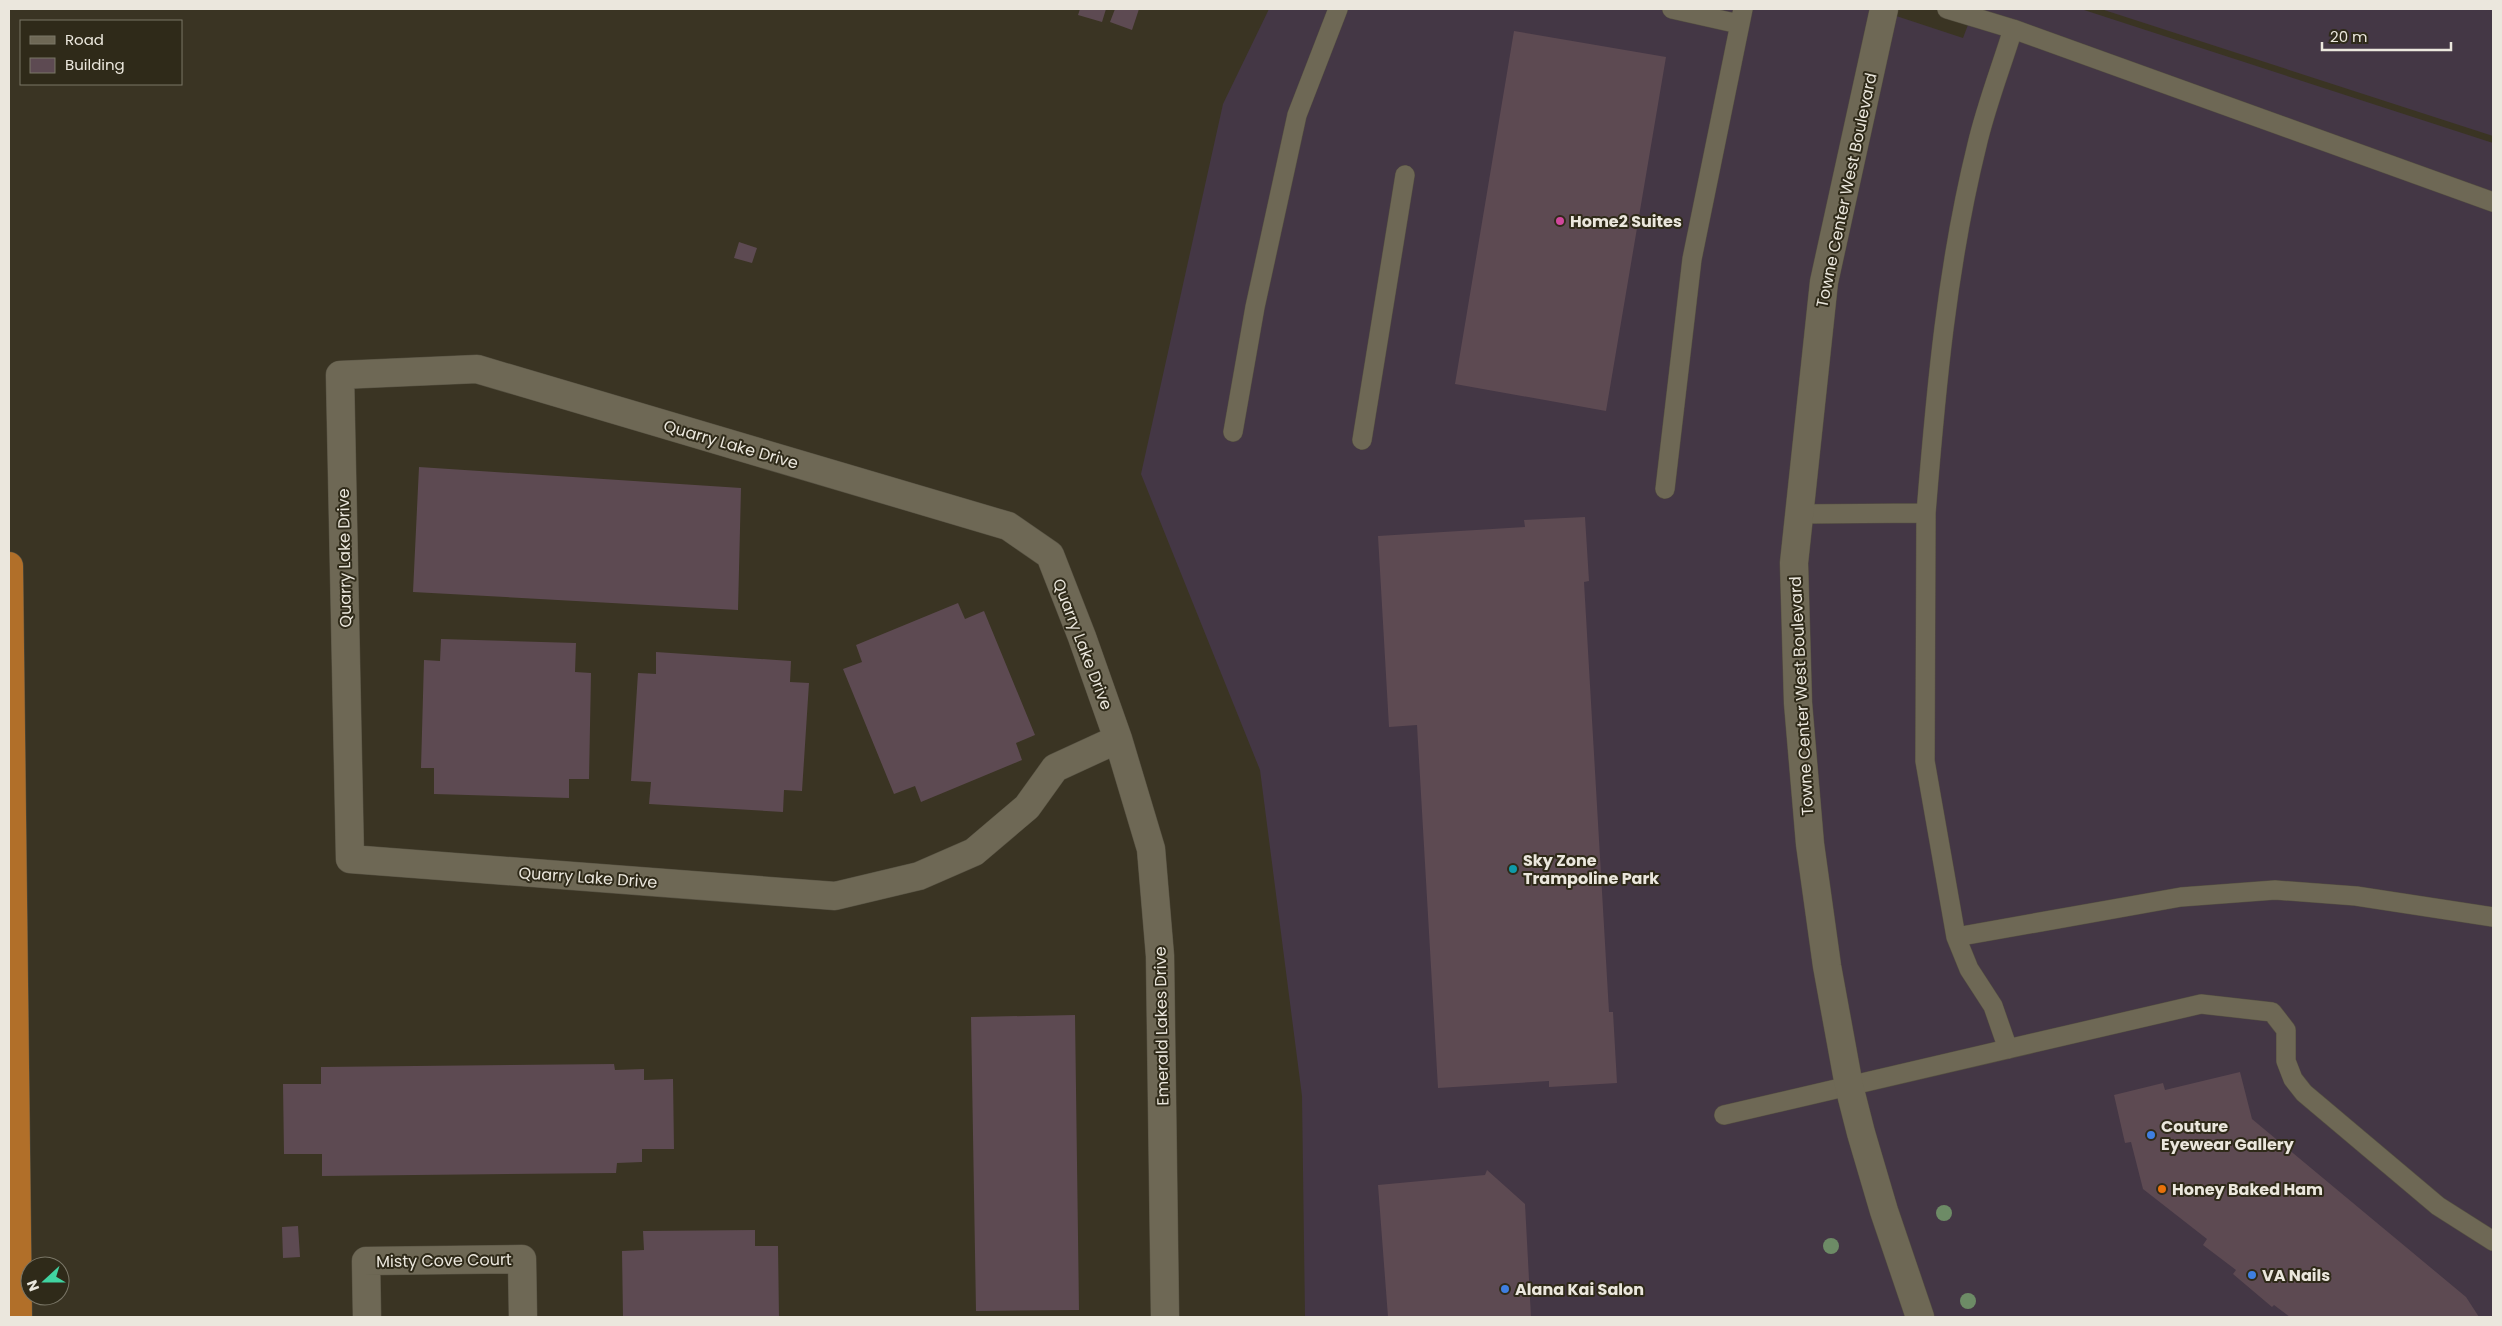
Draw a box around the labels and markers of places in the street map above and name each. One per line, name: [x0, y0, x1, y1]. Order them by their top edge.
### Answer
place label: Home2 Suites: [1570, 210, 1682, 233]
marker: Home2 Suites: [1554, 215, 1566, 227]
place label: Sky Zone Trampoline Park: [1523, 849, 1659, 890]
marker: Sky Zone Trampoline Park: [1507, 863, 1519, 875]
place label: Couture Eyewear Gallery: [2161, 1115, 2295, 1156]
marker: Couture Eyewear Gallery: [2145, 1129, 2157, 1141]
place label: Honey Baked Ham: [2172, 1178, 2323, 1201]
marker: Honey Baked Ham: [2156, 1183, 2168, 1195]
place label: VA Nails: [2262, 1264, 2330, 1287]
marker: VA Nails: [2246, 1269, 2258, 1281]
place label: Alana Kai Salon: [1515, 1278, 1644, 1301]
marker: Alana Kai Salon: [1499, 1283, 1511, 1295]

